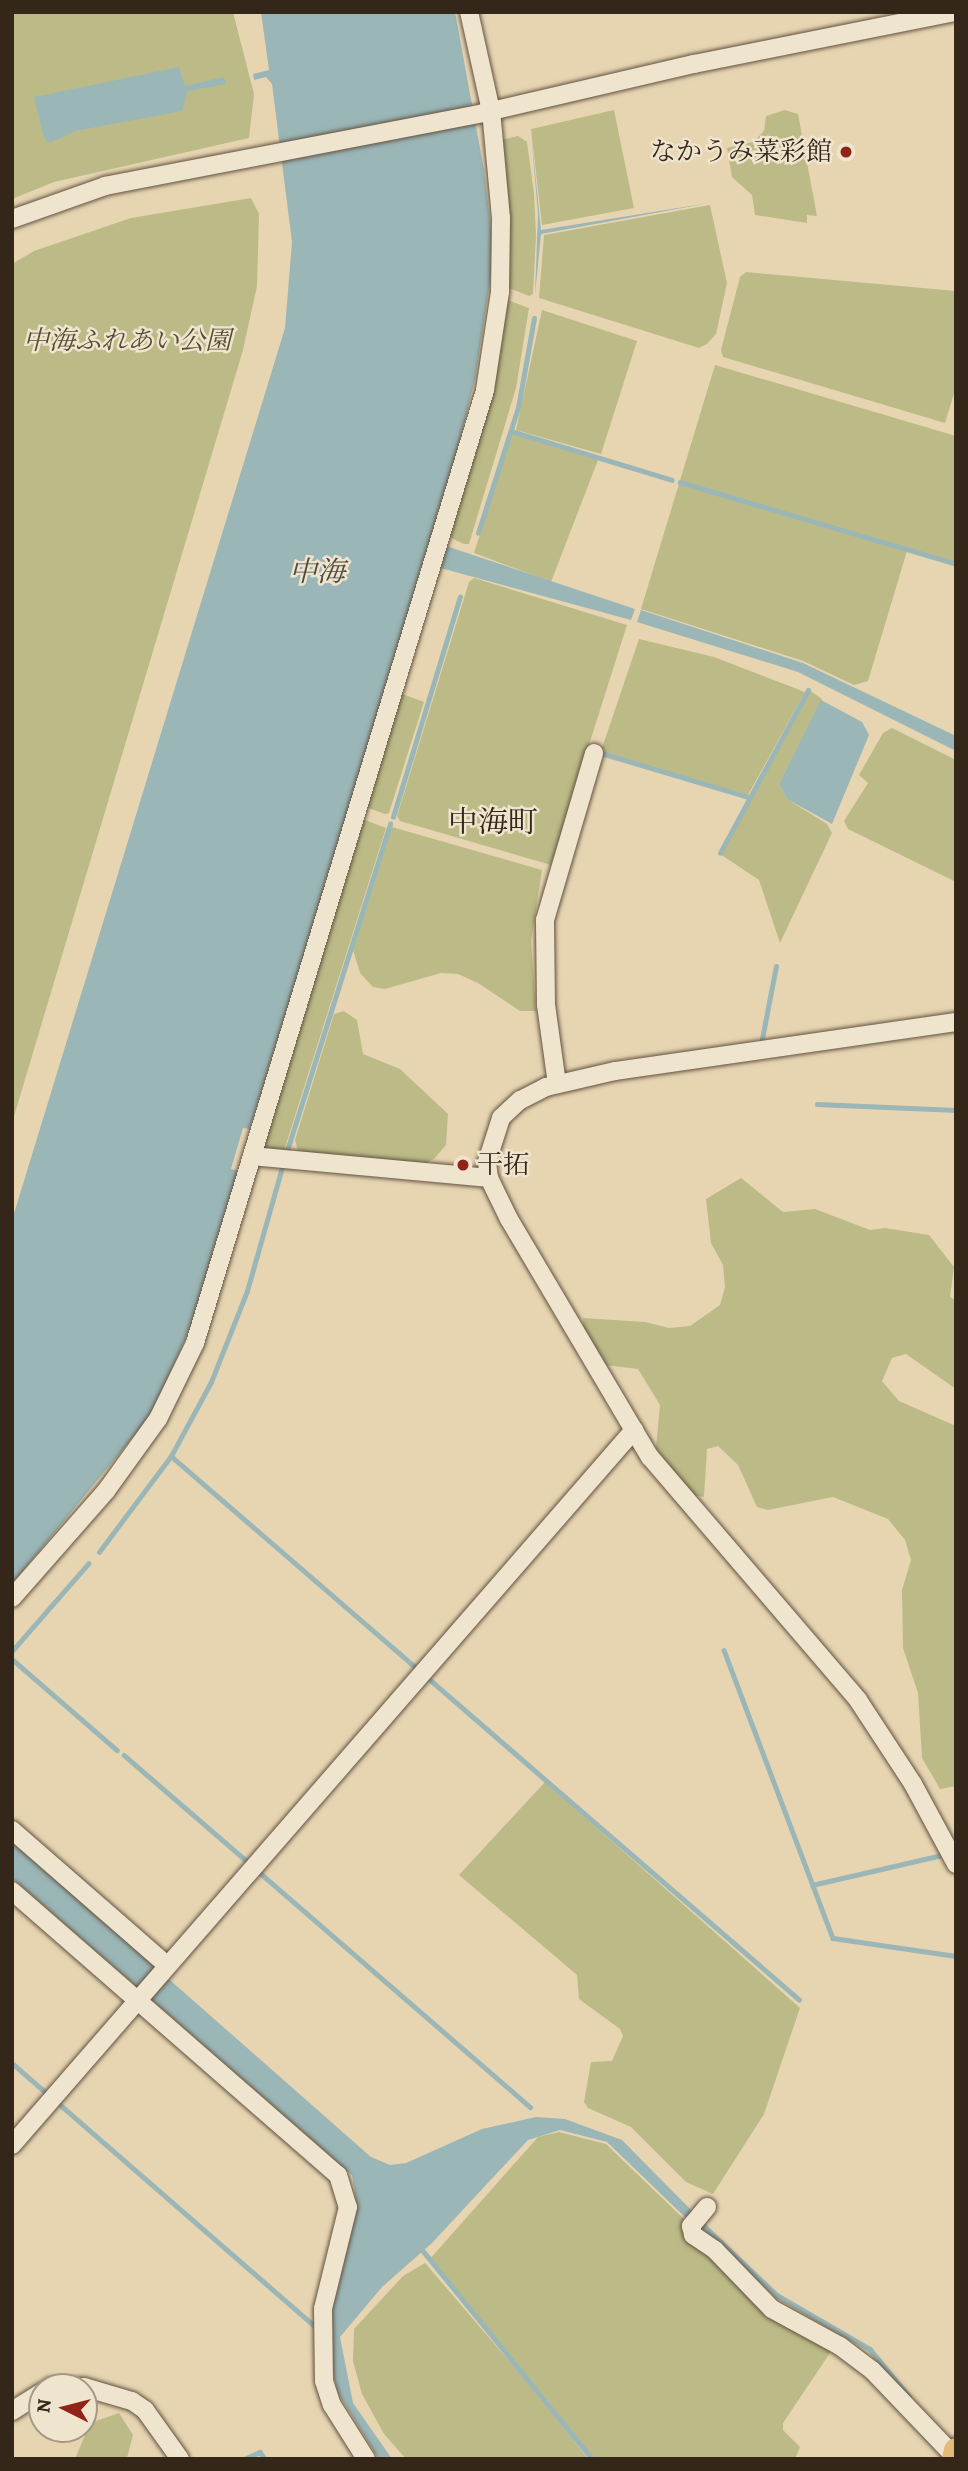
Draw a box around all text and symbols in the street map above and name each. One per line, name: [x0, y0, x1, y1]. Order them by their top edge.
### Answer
place label: なかうみ菜彩館: [650, 136, 832, 168]
marker: なかうみ菜彩館: [838, 144, 854, 160]
park label: 中海ふれあい公園: [23, 325, 231, 357]
water label: 中海: [289, 555, 345, 589]
district label: 中海町: [448, 804, 538, 840]
place label: 干拓: [477, 1149, 529, 1181]
marker: 干拓: [455, 1157, 471, 1173]
north arrow: [28, 2373, 98, 2443]
text: N: [30, 2398, 58, 2414]

